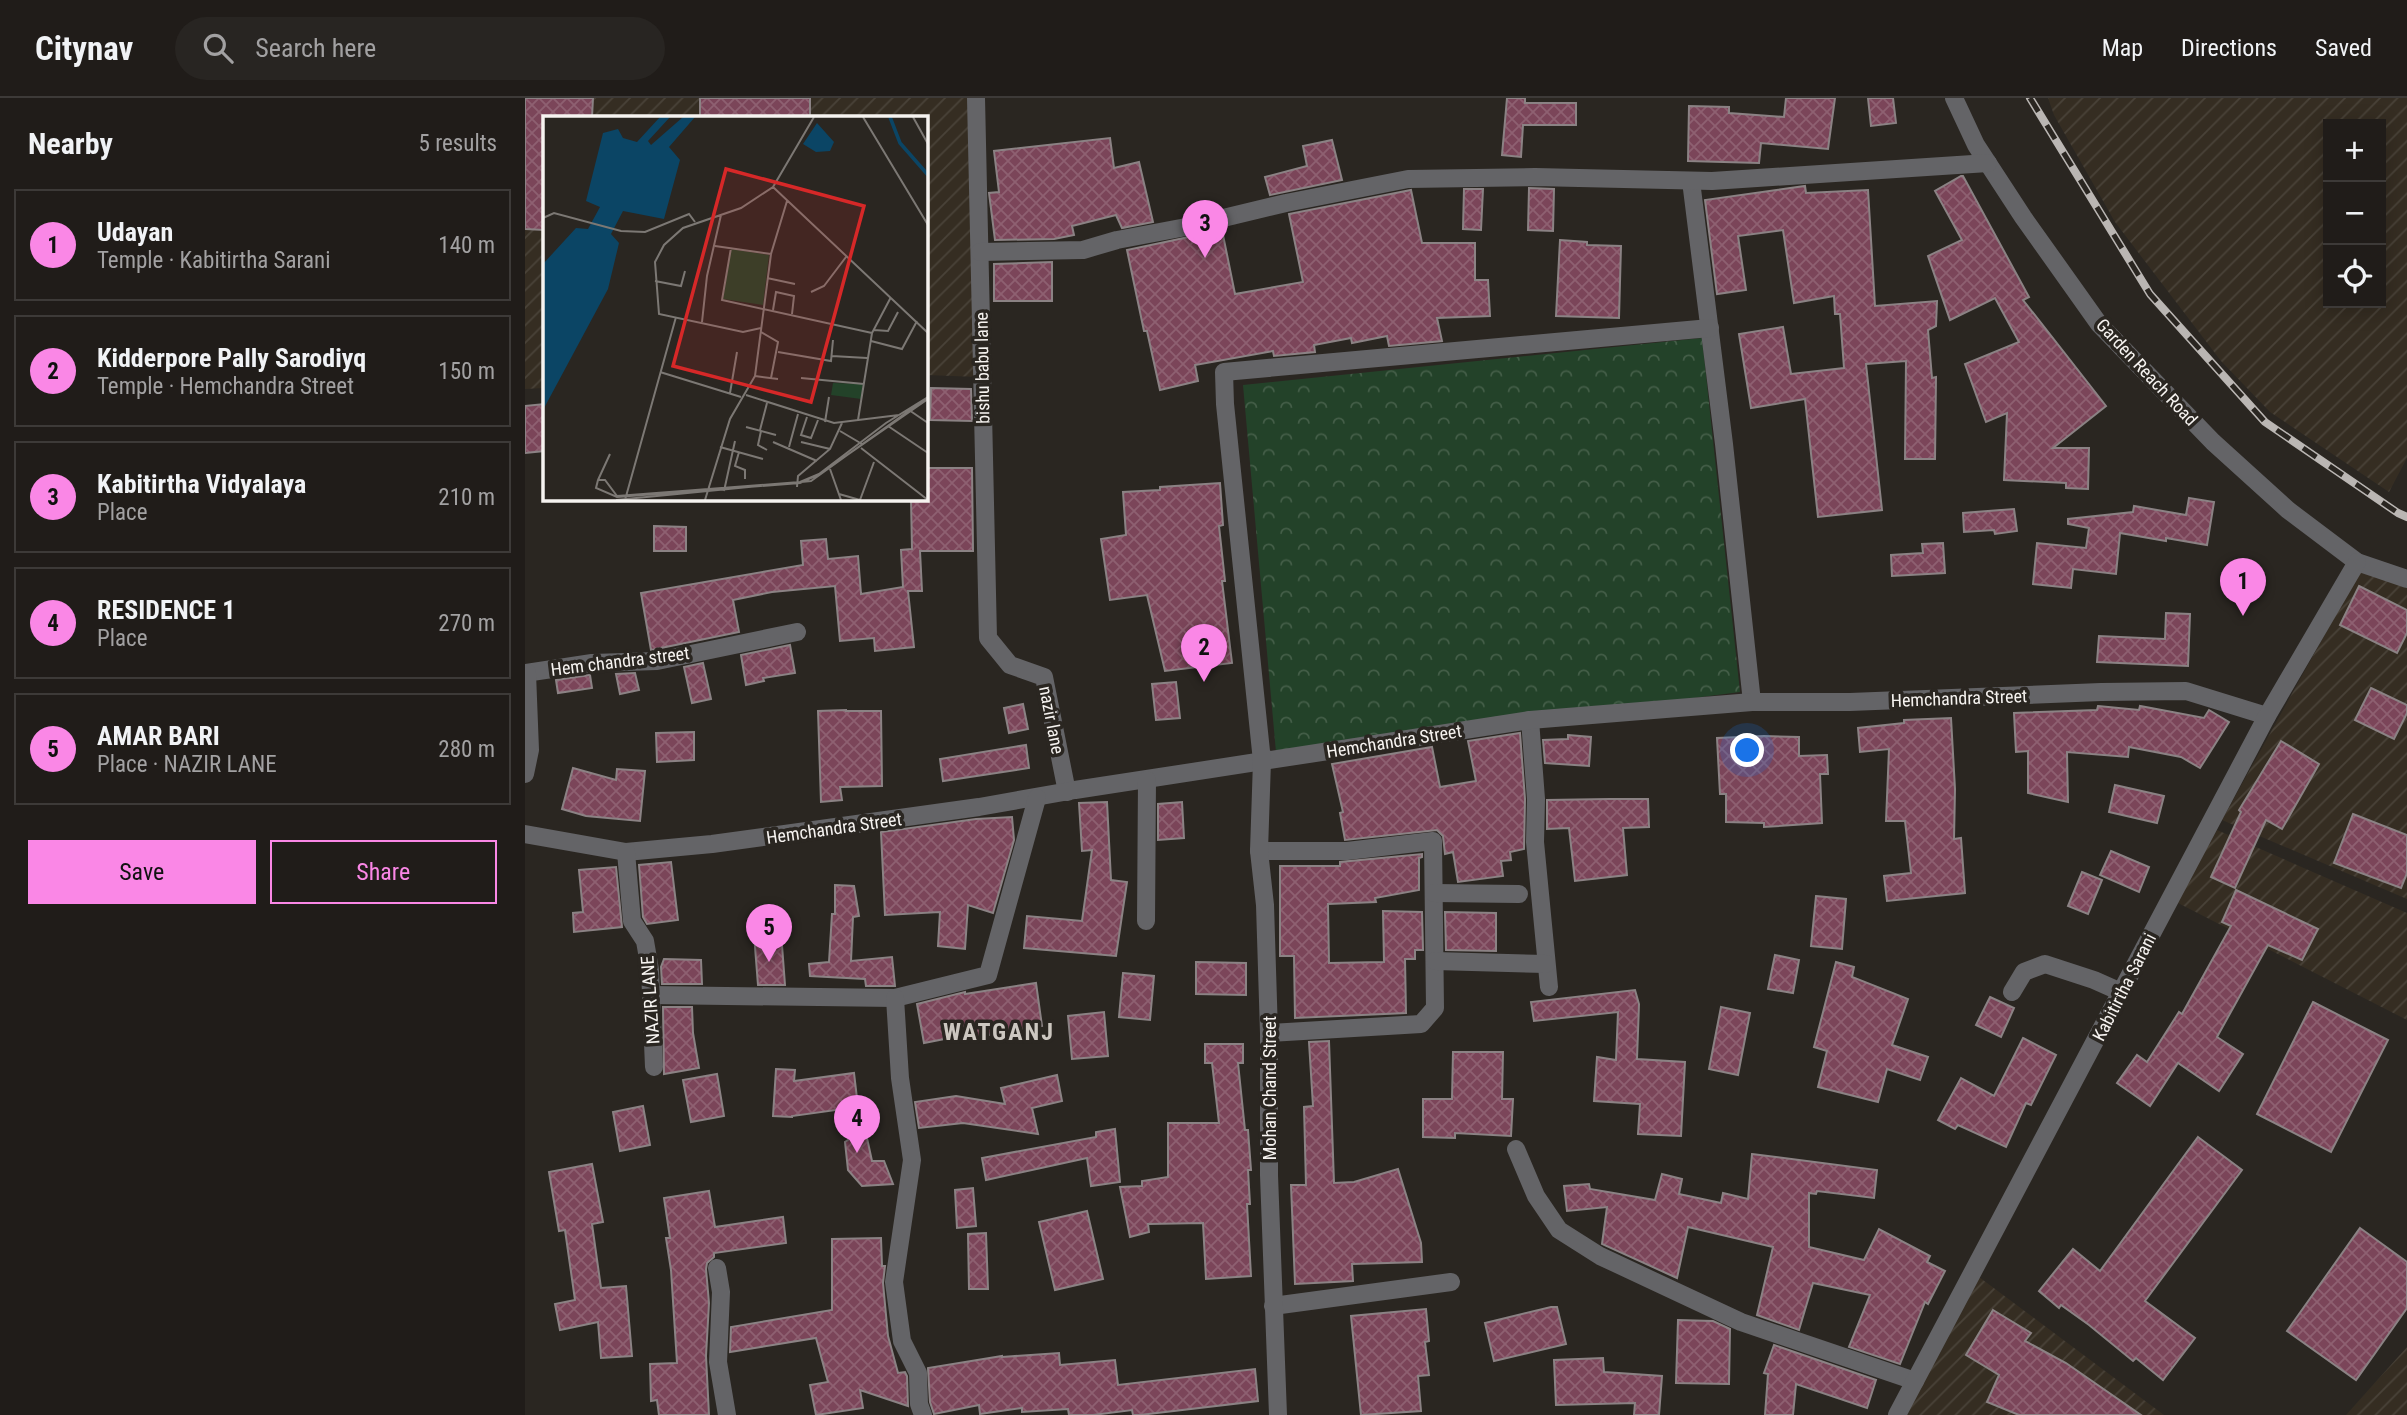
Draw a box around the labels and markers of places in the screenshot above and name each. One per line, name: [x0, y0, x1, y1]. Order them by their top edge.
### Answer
pin: 3: [1182, 200, 1228, 258]
pin: 1: [2220, 558, 2266, 616]
pin: 2: [1181, 624, 1227, 682]
pin: 5: [746, 904, 792, 962]
pin: 4: [834, 1095, 880, 1153]

